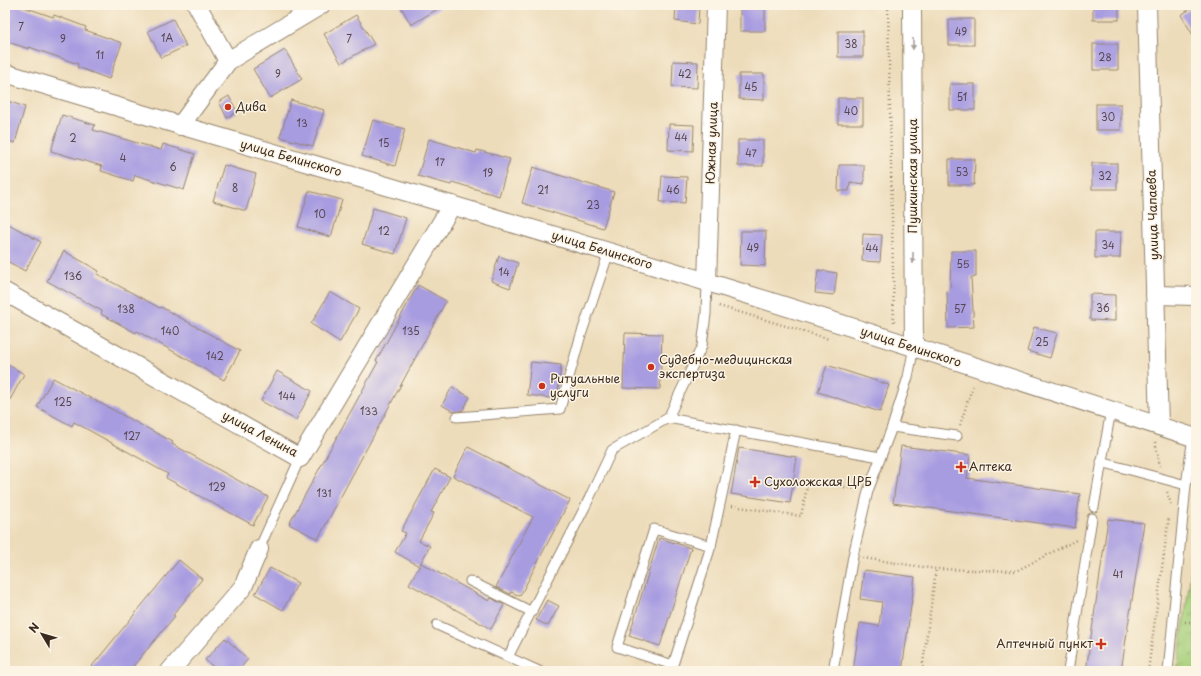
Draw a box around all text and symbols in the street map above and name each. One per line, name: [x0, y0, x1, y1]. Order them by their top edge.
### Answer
house number: 7: [18, 19, 24, 34]
house number: 49: [955, 24, 967, 39]
house number: 1А: [161, 30, 173, 45]
house number: 9: [60, 31, 66, 46]
house number: 7: [346, 31, 352, 46]
house number: 38: [845, 36, 857, 51]
one-way arrow: [909, 38, 916, 50]
house number: 11: [96, 47, 104, 62]
house number: 28: [1098, 49, 1112, 64]
house number: 9: [275, 66, 281, 81]
house number: 42: [678, 66, 692, 81]
house number: 45: [745, 79, 757, 94]
house number: 51: [957, 89, 967, 104]
place label: Дива: [235, 97, 267, 115]
street label: Южная улица: [701, 101, 721, 185]
marker: Дива: [223, 102, 233, 112]
house number: 40: [844, 103, 858, 118]
house number: 30: [1101, 109, 1115, 124]
house number: 13: [296, 115, 308, 130]
street label: Пушкинская улица: [903, 118, 921, 233]
house number: 44: [674, 129, 688, 144]
house number: 2: [69, 130, 77, 145]
street label: улица Белинского: [238, 134, 344, 180]
house number: 15: [379, 135, 389, 150]
house number: 47: [745, 145, 758, 160]
house number: 4: [120, 150, 127, 165]
house number: 17: [435, 154, 446, 169]
house number: 6: [169, 159, 177, 174]
house number: 53: [956, 164, 968, 179]
house number: 19: [483, 165, 493, 180]
house number: 32: [1098, 168, 1112, 183]
street label: улица Чапаева: [1141, 169, 1163, 261]
house number: 8: [232, 180, 238, 195]
house number: 21: [537, 182, 549, 197]
house number: 46: [666, 182, 680, 197]
house number: 23: [586, 197, 600, 212]
house number: 10: [314, 206, 326, 221]
house number: 12: [378, 223, 390, 238]
street label: улица Белинского: [549, 225, 655, 273]
house number: 34: [1101, 237, 1115, 252]
house number: 49: [747, 240, 759, 255]
house number: 44: [865, 240, 879, 255]
one-way arrow: [910, 252, 916, 265]
house number: 55: [957, 256, 970, 271]
house number: 14: [498, 264, 510, 279]
house number: 136: [64, 268, 82, 283]
house number: 36: [1096, 300, 1110, 315]
house number: 138: [117, 301, 135, 316]
house number: 57: [954, 301, 966, 316]
street label: улица Белинского: [859, 321, 964, 371]
house number: 140: [161, 323, 179, 338]
house number: 135: [402, 323, 420, 338]
house number: 25: [1035, 334, 1049, 349]
house number: 142: [206, 348, 224, 363]
place label: Судебно-медицинская экспертиза: [659, 350, 793, 382]
marker: Судебно-медицинская экспертиза: [646, 362, 656, 372]
place label: Ритуальные услуги: [550, 369, 621, 401]
marker: Ритуальные услуги: [537, 381, 547, 391]
house number: 144: [278, 388, 296, 403]
house number: 125: [54, 394, 72, 409]
house number: 133: [360, 403, 378, 418]
street label: улица Ленина: [219, 406, 302, 461]
house number: 127: [124, 428, 141, 443]
place label: Аптека: [969, 457, 1013, 475]
marker: Аптека: [956, 462, 966, 472]
place label: Сухоложская ЦРБ: [764, 472, 871, 490]
marker: Сухоложская ЦРБ: [749, 476, 761, 488]
house number: 129: [208, 479, 226, 494]
house number: 131: [317, 485, 332, 500]
house number: 41: [1113, 566, 1123, 581]
north arrow: [22, 614, 62, 654]
text: N: [24, 619, 43, 636]
place label: Аптечный пункт: [996, 634, 1093, 652]
marker: Аптечный пункт: [1096, 639, 1106, 649]

